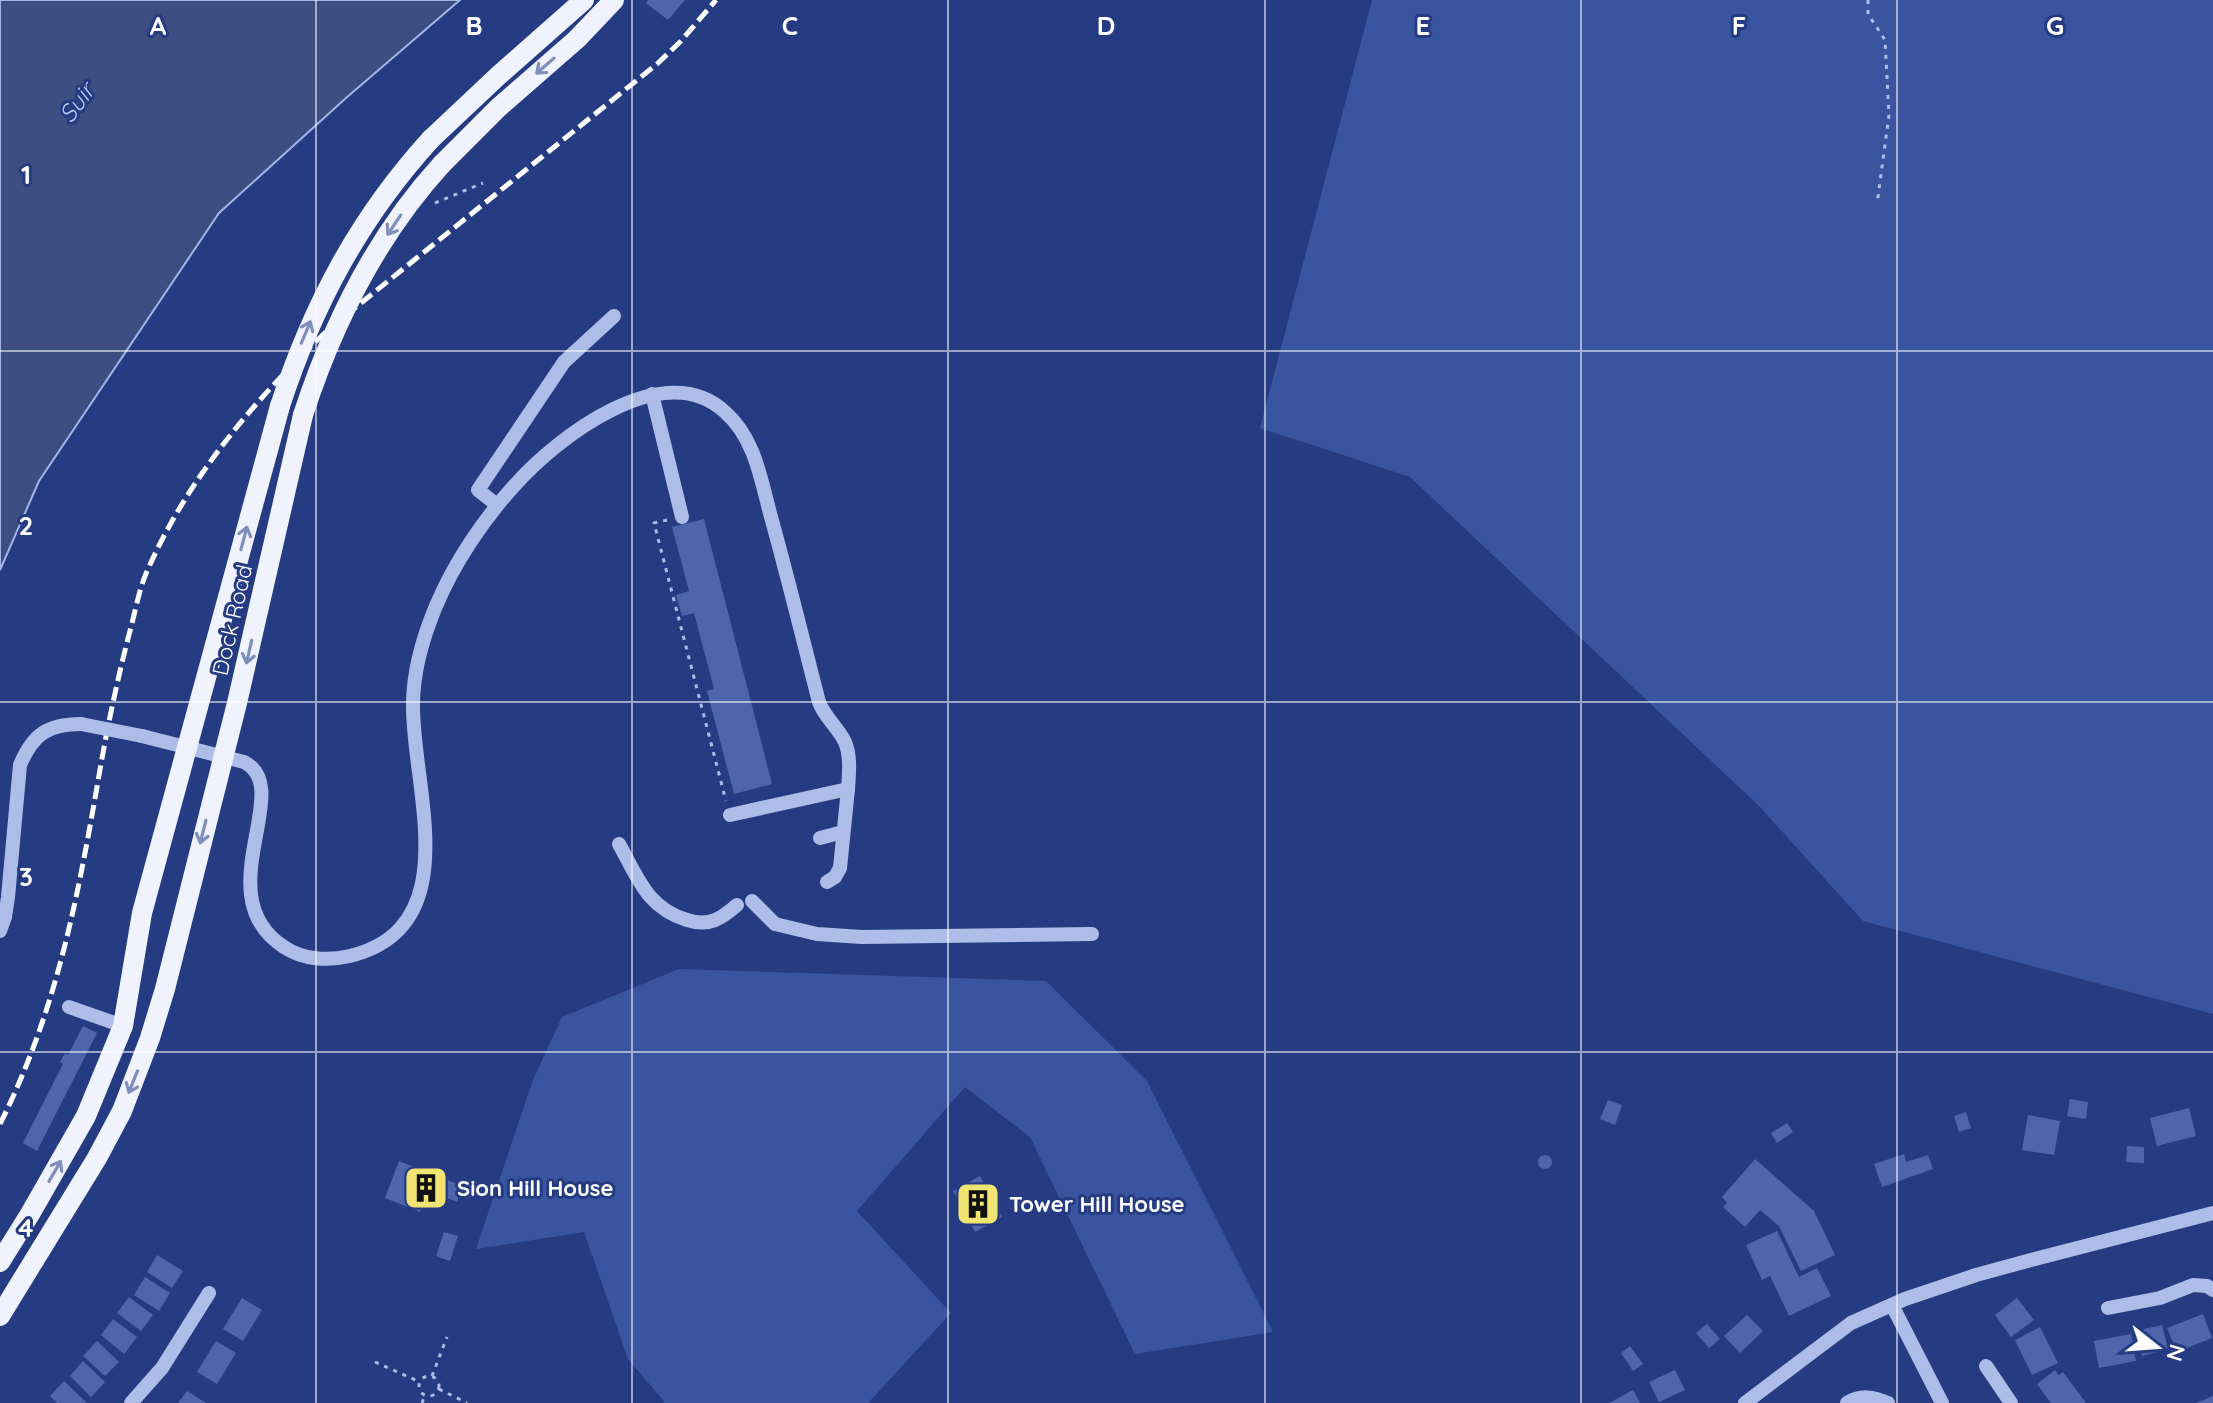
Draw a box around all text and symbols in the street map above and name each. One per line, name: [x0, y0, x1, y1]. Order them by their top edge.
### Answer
text: A: [150, 9, 167, 42]
text: B: [465, 9, 483, 42]
text: C: [782, 9, 798, 42]
text: D: [1097, 9, 1115, 42]
text: E: [1416, 9, 1430, 42]
text: F: [1732, 9, 1746, 42]
text: G: [2046, 9, 2064, 42]
one-way arrow: [536, 57, 556, 75]
water label: Suir: [52, 75, 102, 128]
text: 1: [21, 158, 31, 191]
one-way arrow: [385, 214, 402, 236]
one-way arrow: [300, 321, 315, 345]
text: 2: [19, 509, 33, 542]
one-way arrow: [237, 526, 252, 551]
street label: Dock Road: [206, 562, 258, 678]
one-way arrow: [241, 639, 256, 664]
one-way arrow: [195, 819, 210, 845]
text: 3: [19, 860, 33, 893]
one-way arrow: [125, 1069, 139, 1094]
one-way arrow: [47, 1160, 63, 1183]
building icon: Sion Hill House: [402, 1164, 450, 1212]
place label: Sion Hill House: [457, 1174, 613, 1202]
building icon: Tower Hill House: [954, 1180, 1002, 1228]
place label: Tower Hill House: [1009, 1190, 1185, 1218]
text: 4: [18, 1211, 34, 1244]
north arrow: [2117, 1307, 2197, 1387]
text: N: [2160, 1341, 2192, 1365]

